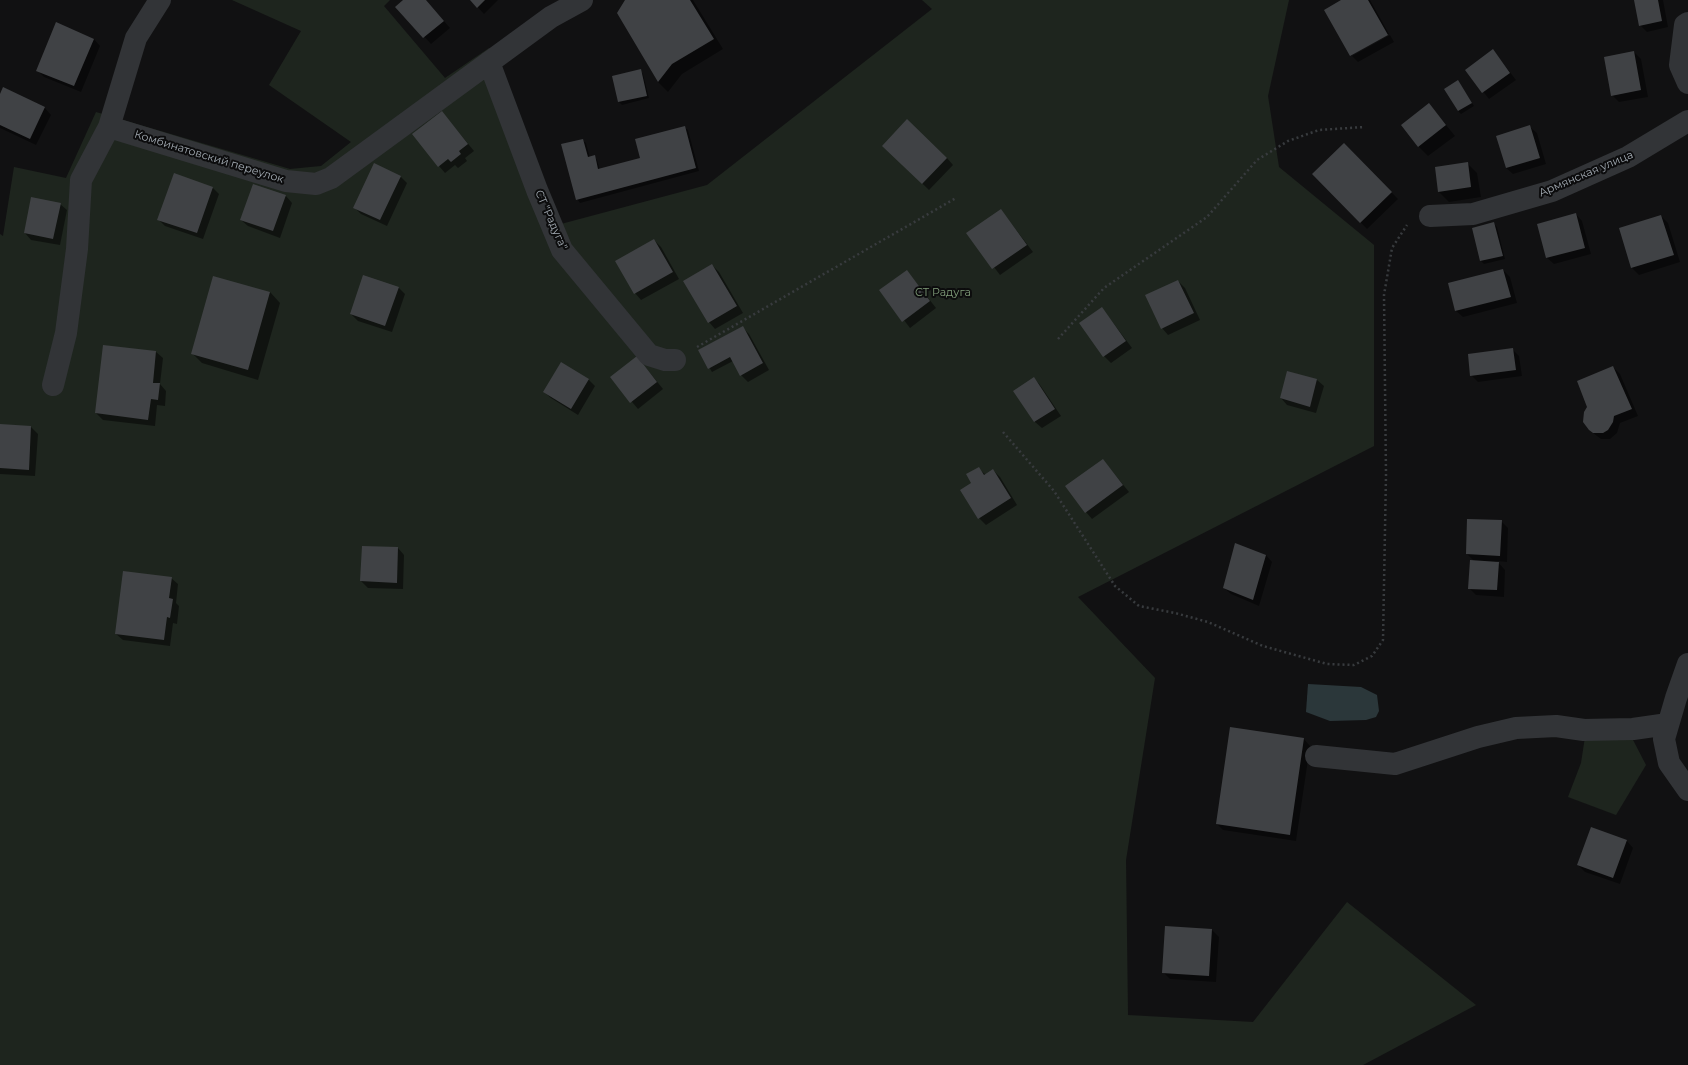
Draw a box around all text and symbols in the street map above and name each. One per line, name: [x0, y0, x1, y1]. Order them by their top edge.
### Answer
street label: Комбинатовский переулок: [133, 128, 285, 186]
street label: Армянская улица: [1537, 148, 1635, 200]
street label: СТ "Радуга": [532, 188, 570, 252]
park label: СТ Радуга: [915, 286, 971, 300]

